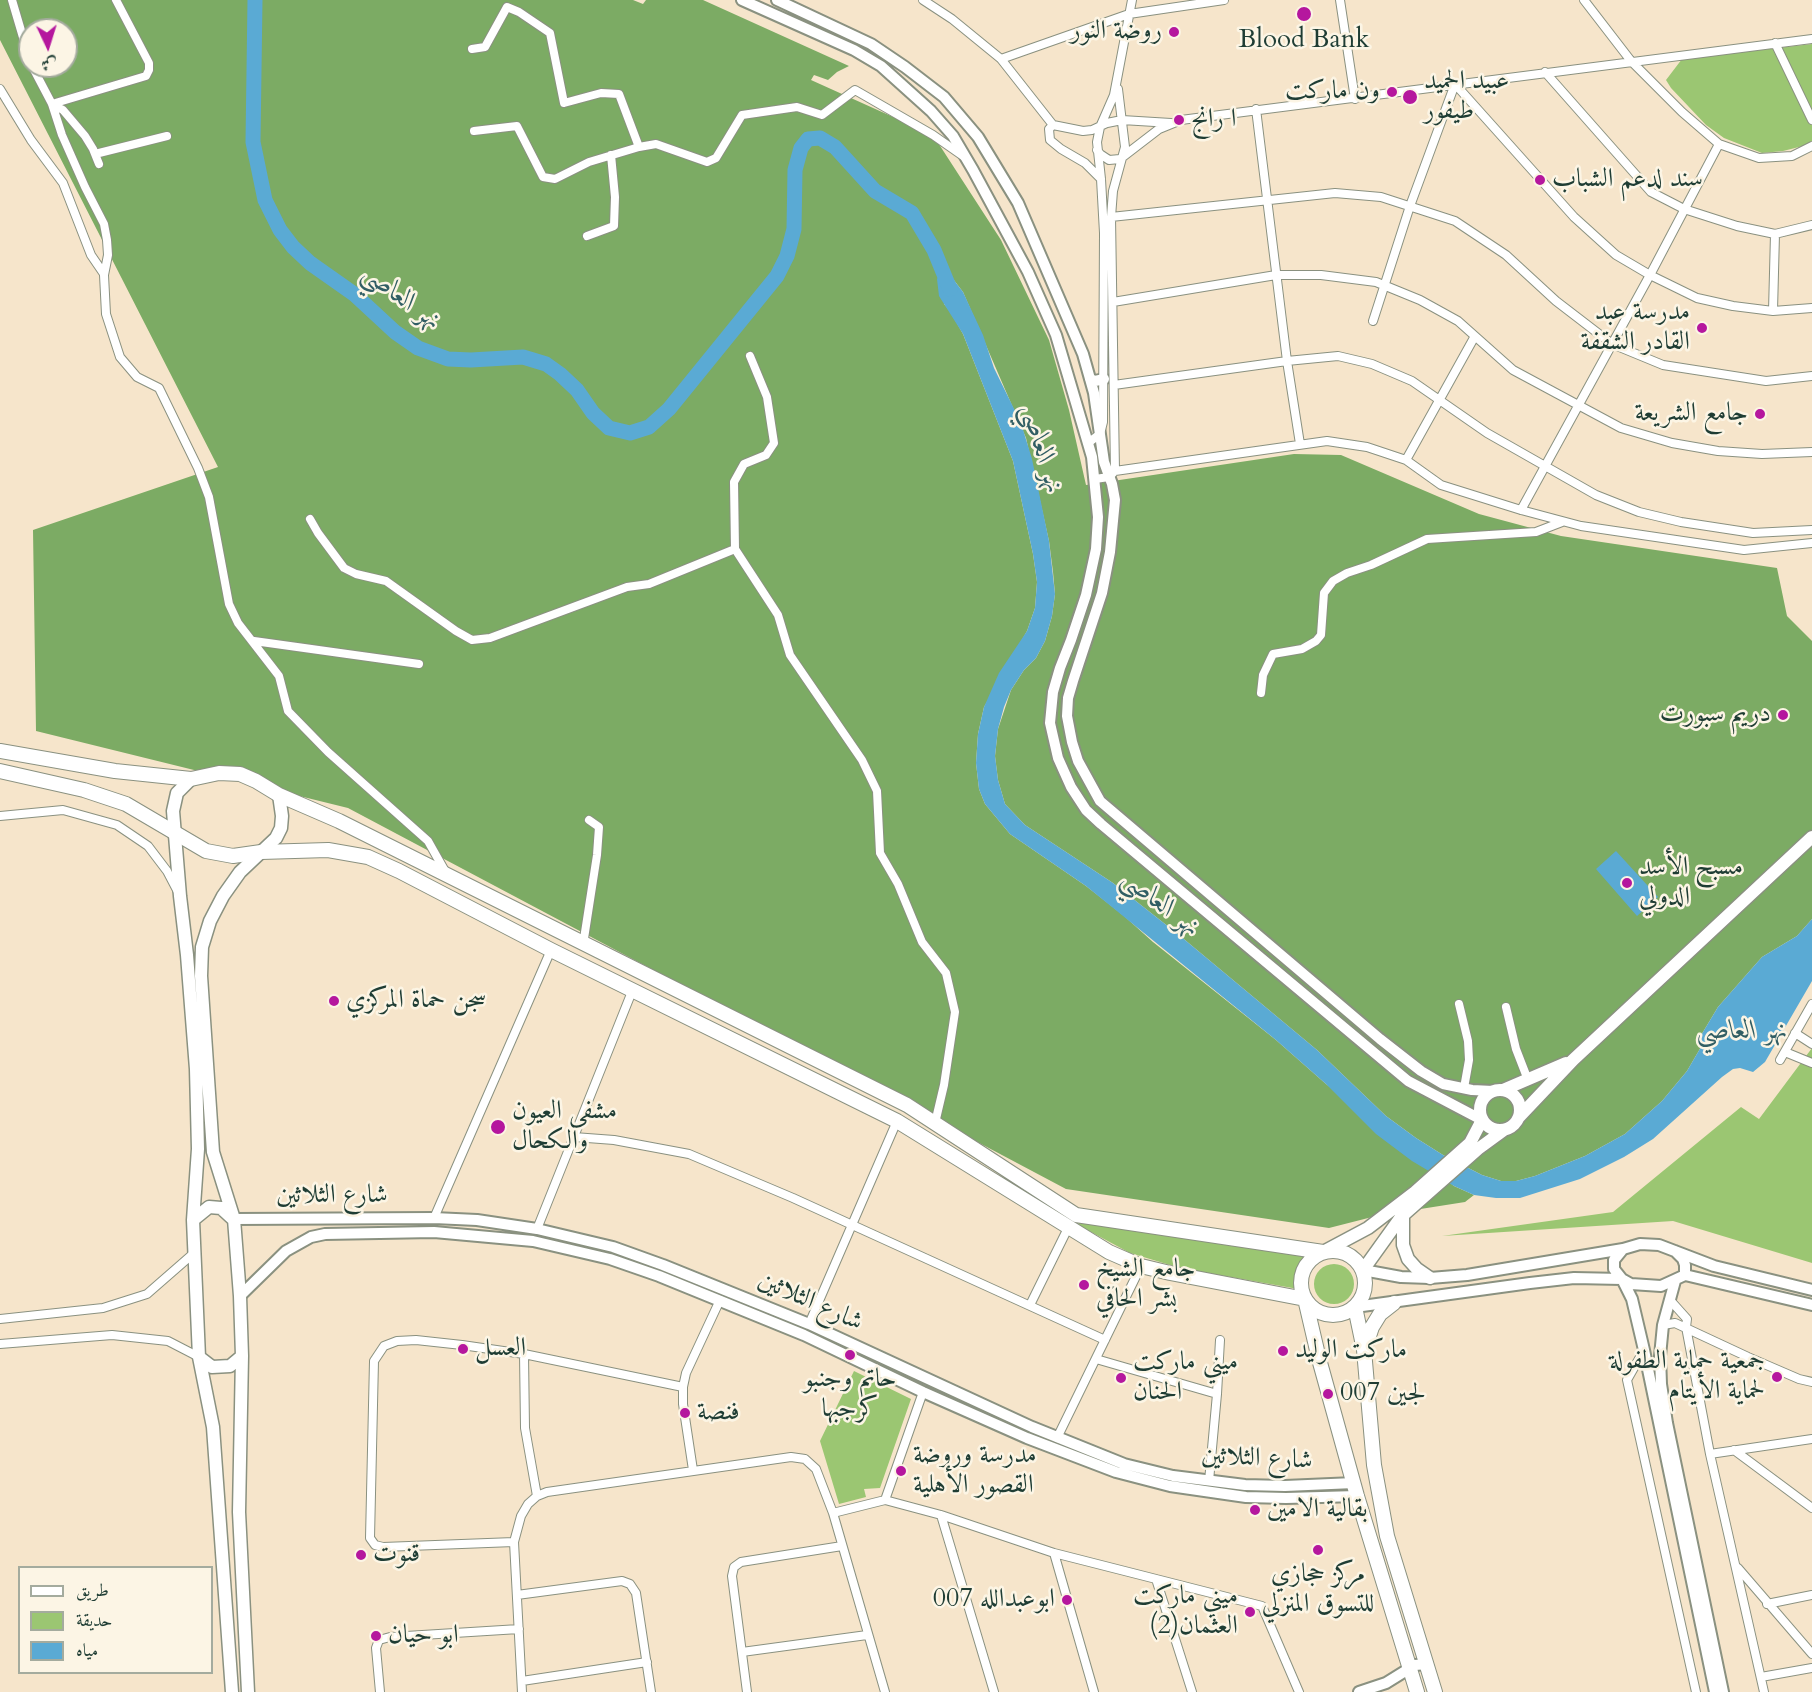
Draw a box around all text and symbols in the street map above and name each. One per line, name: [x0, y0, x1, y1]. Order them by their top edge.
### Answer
marker: Blood Bank: [1295, 5, 1313, 23]
place label: روضة النور: [1070, 16, 1162, 48]
north arrow: [18, 18, 78, 78]
marker: روضة النور: [1167, 25, 1181, 39]
place label: Blood Bank: [1239, 25, 1369, 57]
text: ش: [40, 52, 58, 75]
place label: عبيد الحميد طيفور: [1424, 66, 1509, 128]
place label: ون ماركت: [1285, 76, 1380, 108]
marker: ون ماركت: [1385, 85, 1399, 99]
marker: عبيد الحميد طيفور: [1401, 88, 1419, 106]
place label: ا رانج: [1191, 104, 1236, 136]
marker: ا رانج: [1172, 113, 1186, 127]
place label: سند لدعم الشباب: [1552, 164, 1703, 196]
marker: سند لدعم الشباب: [1533, 173, 1547, 187]
water label: نهر العاصي: [354, 258, 448, 338]
place label: مدرسة عبد القادر الشقفة: [1580, 297, 1690, 358]
marker: مدرسة عبد القادر الشقفة: [1695, 321, 1709, 335]
place label: جامع الشريعة: [1634, 398, 1748, 430]
water label: نهر العاصي: [1012, 400, 1070, 498]
marker: جامع الشريعة: [1753, 407, 1767, 421]
place label: دريم سبورت: [1660, 699, 1771, 731]
marker: دريم سبورت: [1776, 708, 1790, 722]
place label: مسبح الأسد الدولي: [1639, 852, 1743, 914]
water label: نهر العاصي: [1114, 863, 1206, 945]
marker: مسبح الأسد الدولي: [1620, 876, 1634, 890]
place label: سجن حماة المركزي: [346, 985, 487, 1017]
marker: سجن حماة المركزي: [327, 994, 341, 1008]
water label: نهر العاصي: [1696, 1016, 1788, 1048]
place label: مشفى العيون والكحال: [512, 1096, 617, 1158]
marker: مشفى العيون والكحال: [489, 1118, 507, 1136]
street label: شارع الثلاثين: [276, 1180, 388, 1212]
place label: جامع الشيخ بشر الحافي: [1096, 1254, 1196, 1316]
street label: شارع الثلاثين: [753, 1265, 867, 1339]
marker: جامع الشيخ بشر الحافي: [1077, 1278, 1091, 1292]
place label: العسل: [475, 1333, 526, 1365]
place label: ماركت الوليد: [1295, 1335, 1407, 1367]
marker: العسل: [456, 1342, 470, 1356]
marker: ماركت الوليد: [1276, 1344, 1290, 1358]
place label: جمعية حماية الطفولة لحماية الأيتام: [1609, 1346, 1765, 1408]
place label: ميني ماركت الحنان: [1133, 1347, 1238, 1408]
marker: حاتم وجنبو كرجبها: [843, 1348, 857, 1362]
place label: حاتم وجنبو كرجبها: [803, 1364, 897, 1426]
marker: جمعية حماية الطفولة لحماية الأيتام: [1770, 1370, 1784, 1384]
marker: ميني ماركت الحنان: [1114, 1371, 1128, 1385]
place label: لجين 007: [1340, 1378, 1425, 1410]
marker: لجين 007: [1321, 1387, 1335, 1401]
place label: فنصة: [697, 1397, 740, 1429]
marker: فنصة: [678, 1406, 692, 1420]
place label: مدرسة وروضة القصور الأهلية: [913, 1440, 1037, 1502]
street label: شارع الثلاثين: [1201, 1441, 1313, 1477]
marker: مدرسة وروضة القصور الأهلية: [894, 1464, 908, 1478]
place label: بقالية الامين: [1267, 1494, 1368, 1526]
marker: بقالية الامين: [1248, 1503, 1262, 1517]
place label: قنوت: [373, 1539, 420, 1571]
marker: مركز حجازي للتسوق المنزلي: [1311, 1543, 1325, 1557]
marker: قنوت: [354, 1548, 368, 1562]
place label: مركز حجازي للتسوق المنزلي: [1262, 1559, 1374, 1620]
legend: [18, 1566, 213, 1674]
text: طريق: [76, 1578, 109, 1603]
place label: ميني ماركت العثمان(2): [1133, 1581, 1238, 1642]
place label: ابوعبدالله 007: [933, 1584, 1055, 1616]
marker: ابوعبدالله 007: [1060, 1593, 1074, 1607]
marker: ميني ماركت العثمان(2): [1243, 1605, 1257, 1619]
text: حديقة: [76, 1608, 112, 1633]
place label: ابو حيان: [388, 1620, 459, 1652]
marker: ابو حيان: [369, 1629, 383, 1643]
text: مياه: [76, 1638, 98, 1663]

